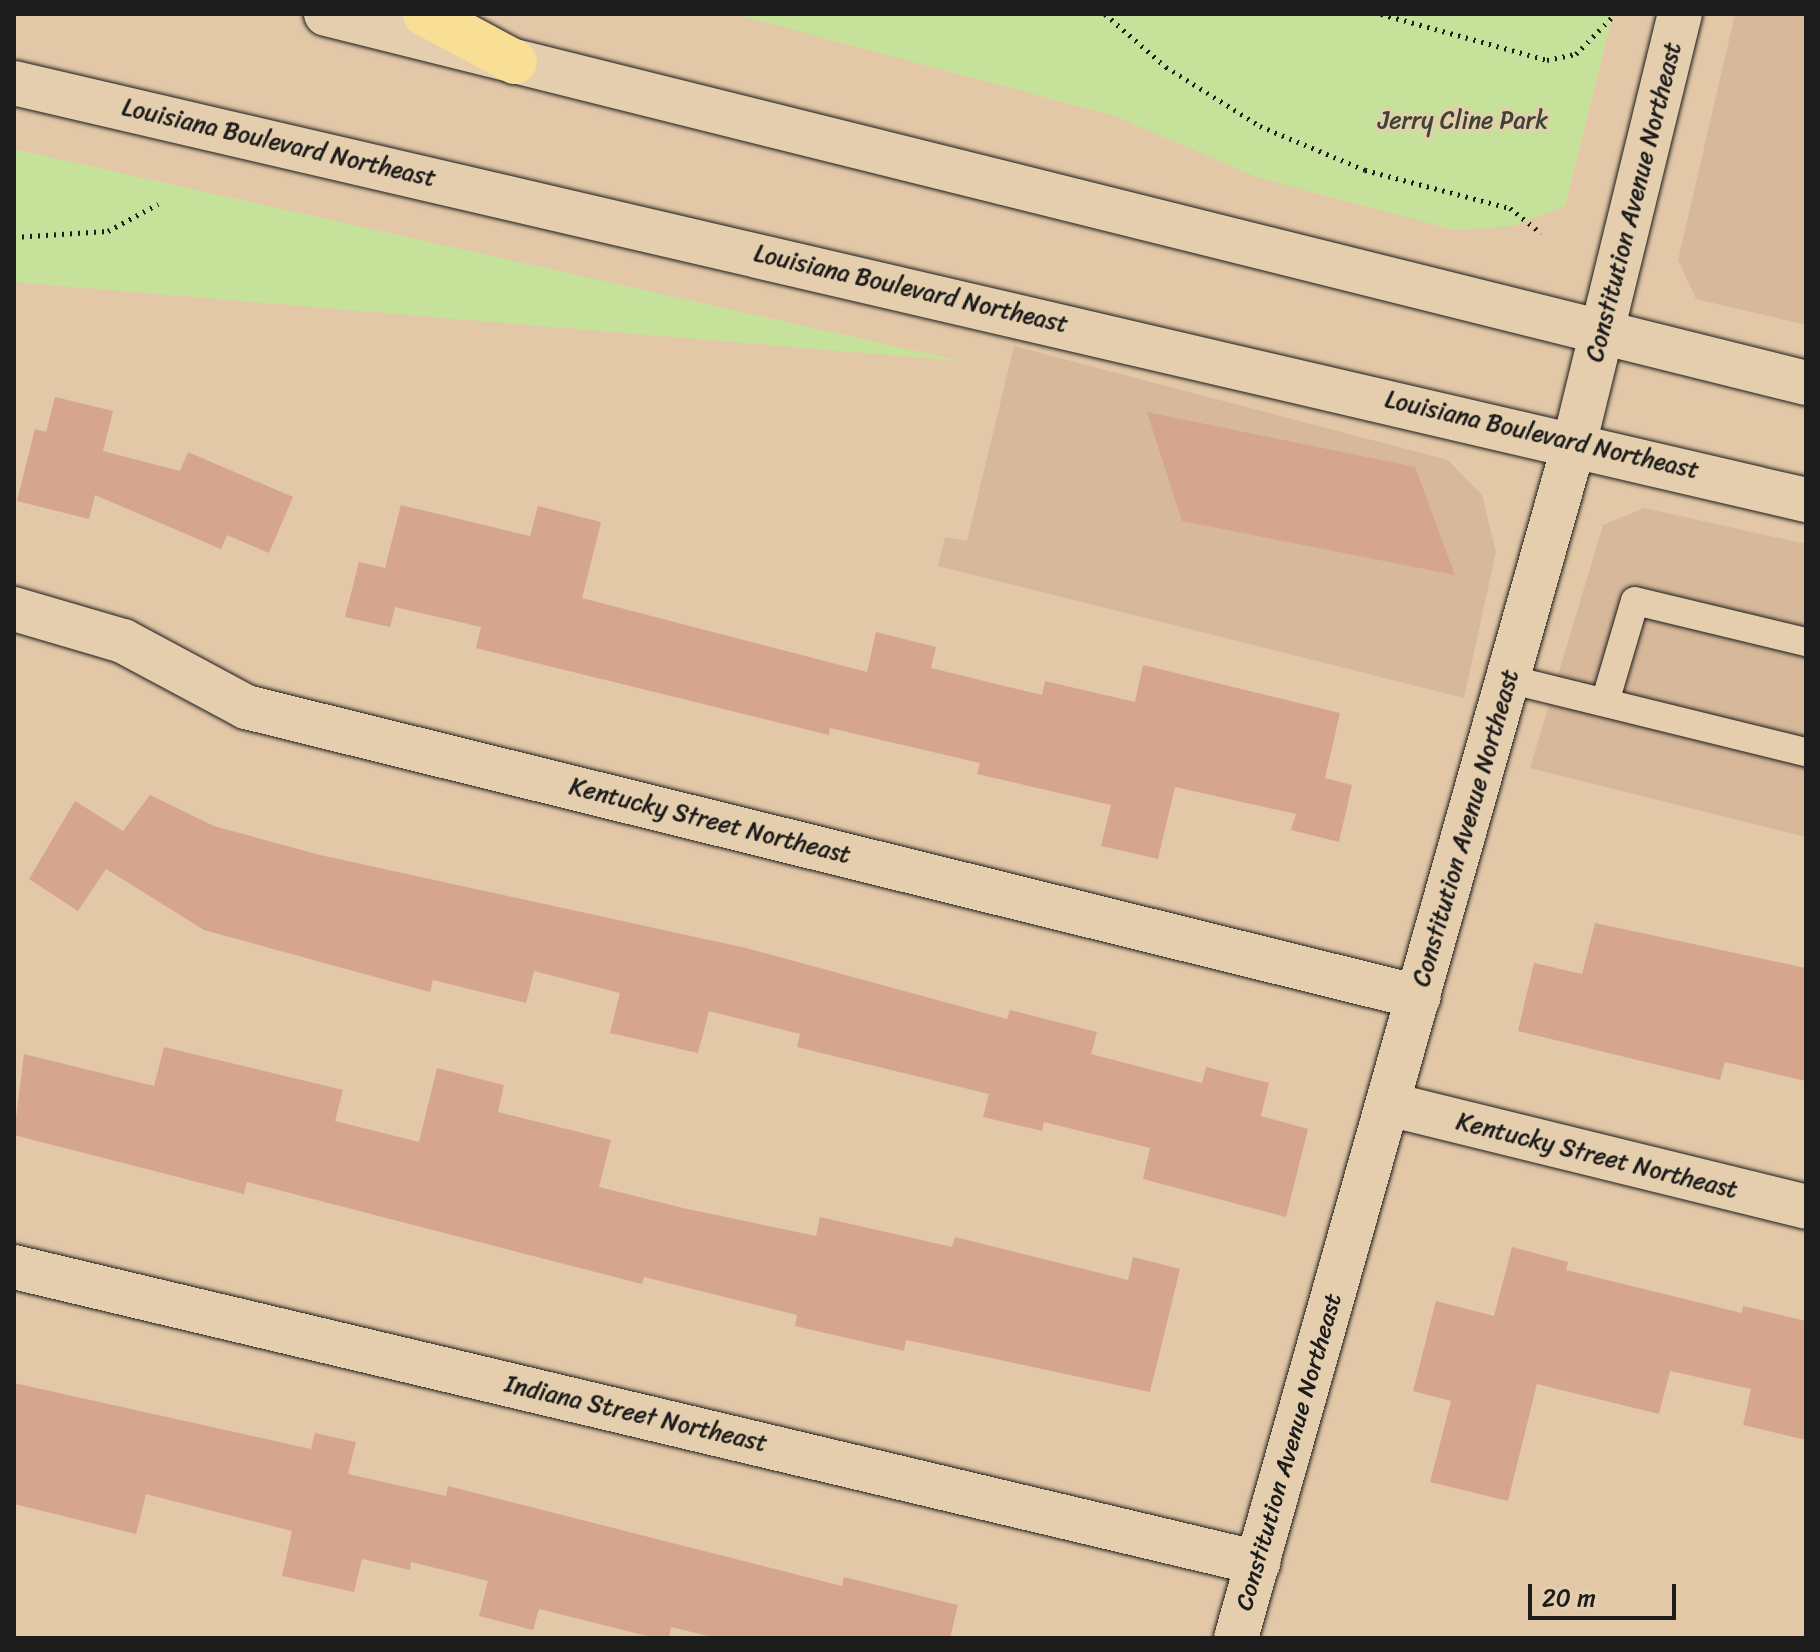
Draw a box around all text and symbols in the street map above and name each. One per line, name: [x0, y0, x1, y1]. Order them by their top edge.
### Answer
street label: Constitution Avenue Northeast: [1580, 38, 1688, 366]
street label: Louisiana Boulevard Northeast: [119, 93, 439, 193]
park label: Jerry Cline Park: [1378, 107, 1548, 135]
street label: Louisiana Boulevard Northeast: [751, 239, 1071, 339]
street label: Louisiana Boulevard Northeast: [1382, 385, 1702, 485]
street label: Constitution Avenue Northeast: [1407, 665, 1525, 991]
street label: Kentucky Street Northeast: [566, 772, 854, 870]
street label: Kentucky Street Northeast: [1453, 1107, 1741, 1205]
street label: Constitution Avenue Northeast: [1230, 1289, 1348, 1615]
street label: Indiana Street Northeast: [502, 1370, 770, 1458]
scale bar: [1532, 1568, 1680, 1618]
text: 20 m: [1542, 1577, 1596, 1619]

